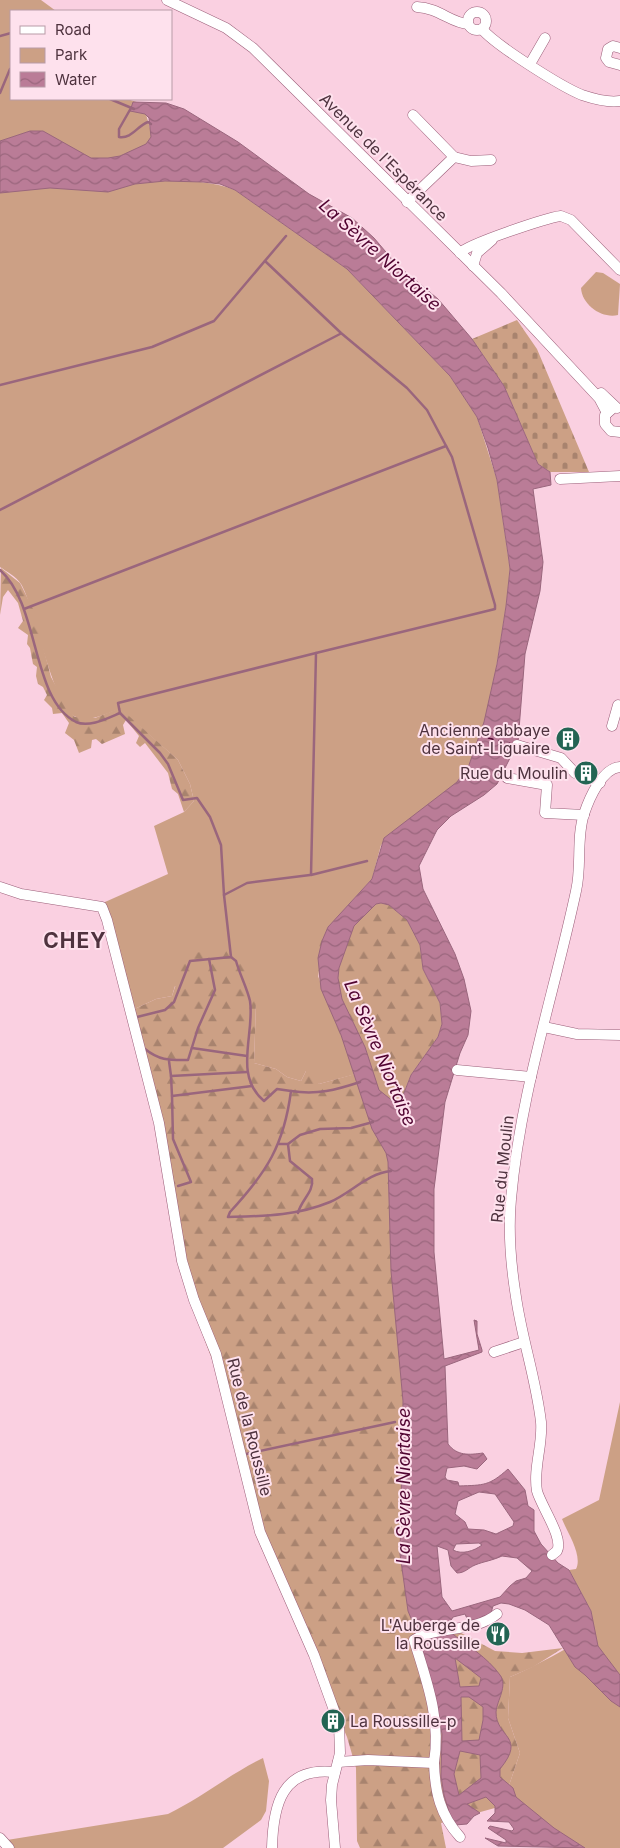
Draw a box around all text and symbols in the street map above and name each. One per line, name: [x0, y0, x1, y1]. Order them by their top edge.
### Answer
legend: [10, 10, 172, 100]
text: Road: [55, 20, 91, 39]
text: Park: [55, 45, 88, 64]
text: Water: [55, 70, 97, 89]
street label: Avenue de l'Espérance: [316, 89, 452, 225]
water label: La Sèvre Niortaise: [315, 194, 446, 315]
place label: Ancienne abbaye de Saint-Liguaire: [419, 720, 550, 758]
building icon: Ancienne abbaye de Saint-Liguaire: [555, 726, 581, 752]
building icon: Rue du Moulin: [573, 760, 599, 786]
place label: Rue du Moulin: [460, 763, 568, 783]
district label: CHEY: [43, 928, 107, 953]
water label: La Sèvre Niortaise: [340, 977, 421, 1129]
street label: Rue du Moulin: [486, 1114, 518, 1224]
street label: Rue de la Roussille: [223, 1356, 277, 1498]
water label: La Sèvre Niortaise: [393, 1408, 414, 1564]
place label: L'Auberge de la Roussille: [381, 1615, 480, 1653]
restaurant icon: L'Auberge de la Roussille: [485, 1621, 511, 1647]
building icon: La Roussille-p: [320, 1708, 346, 1734]
place label: La Roussille-p: [350, 1711, 457, 1731]

